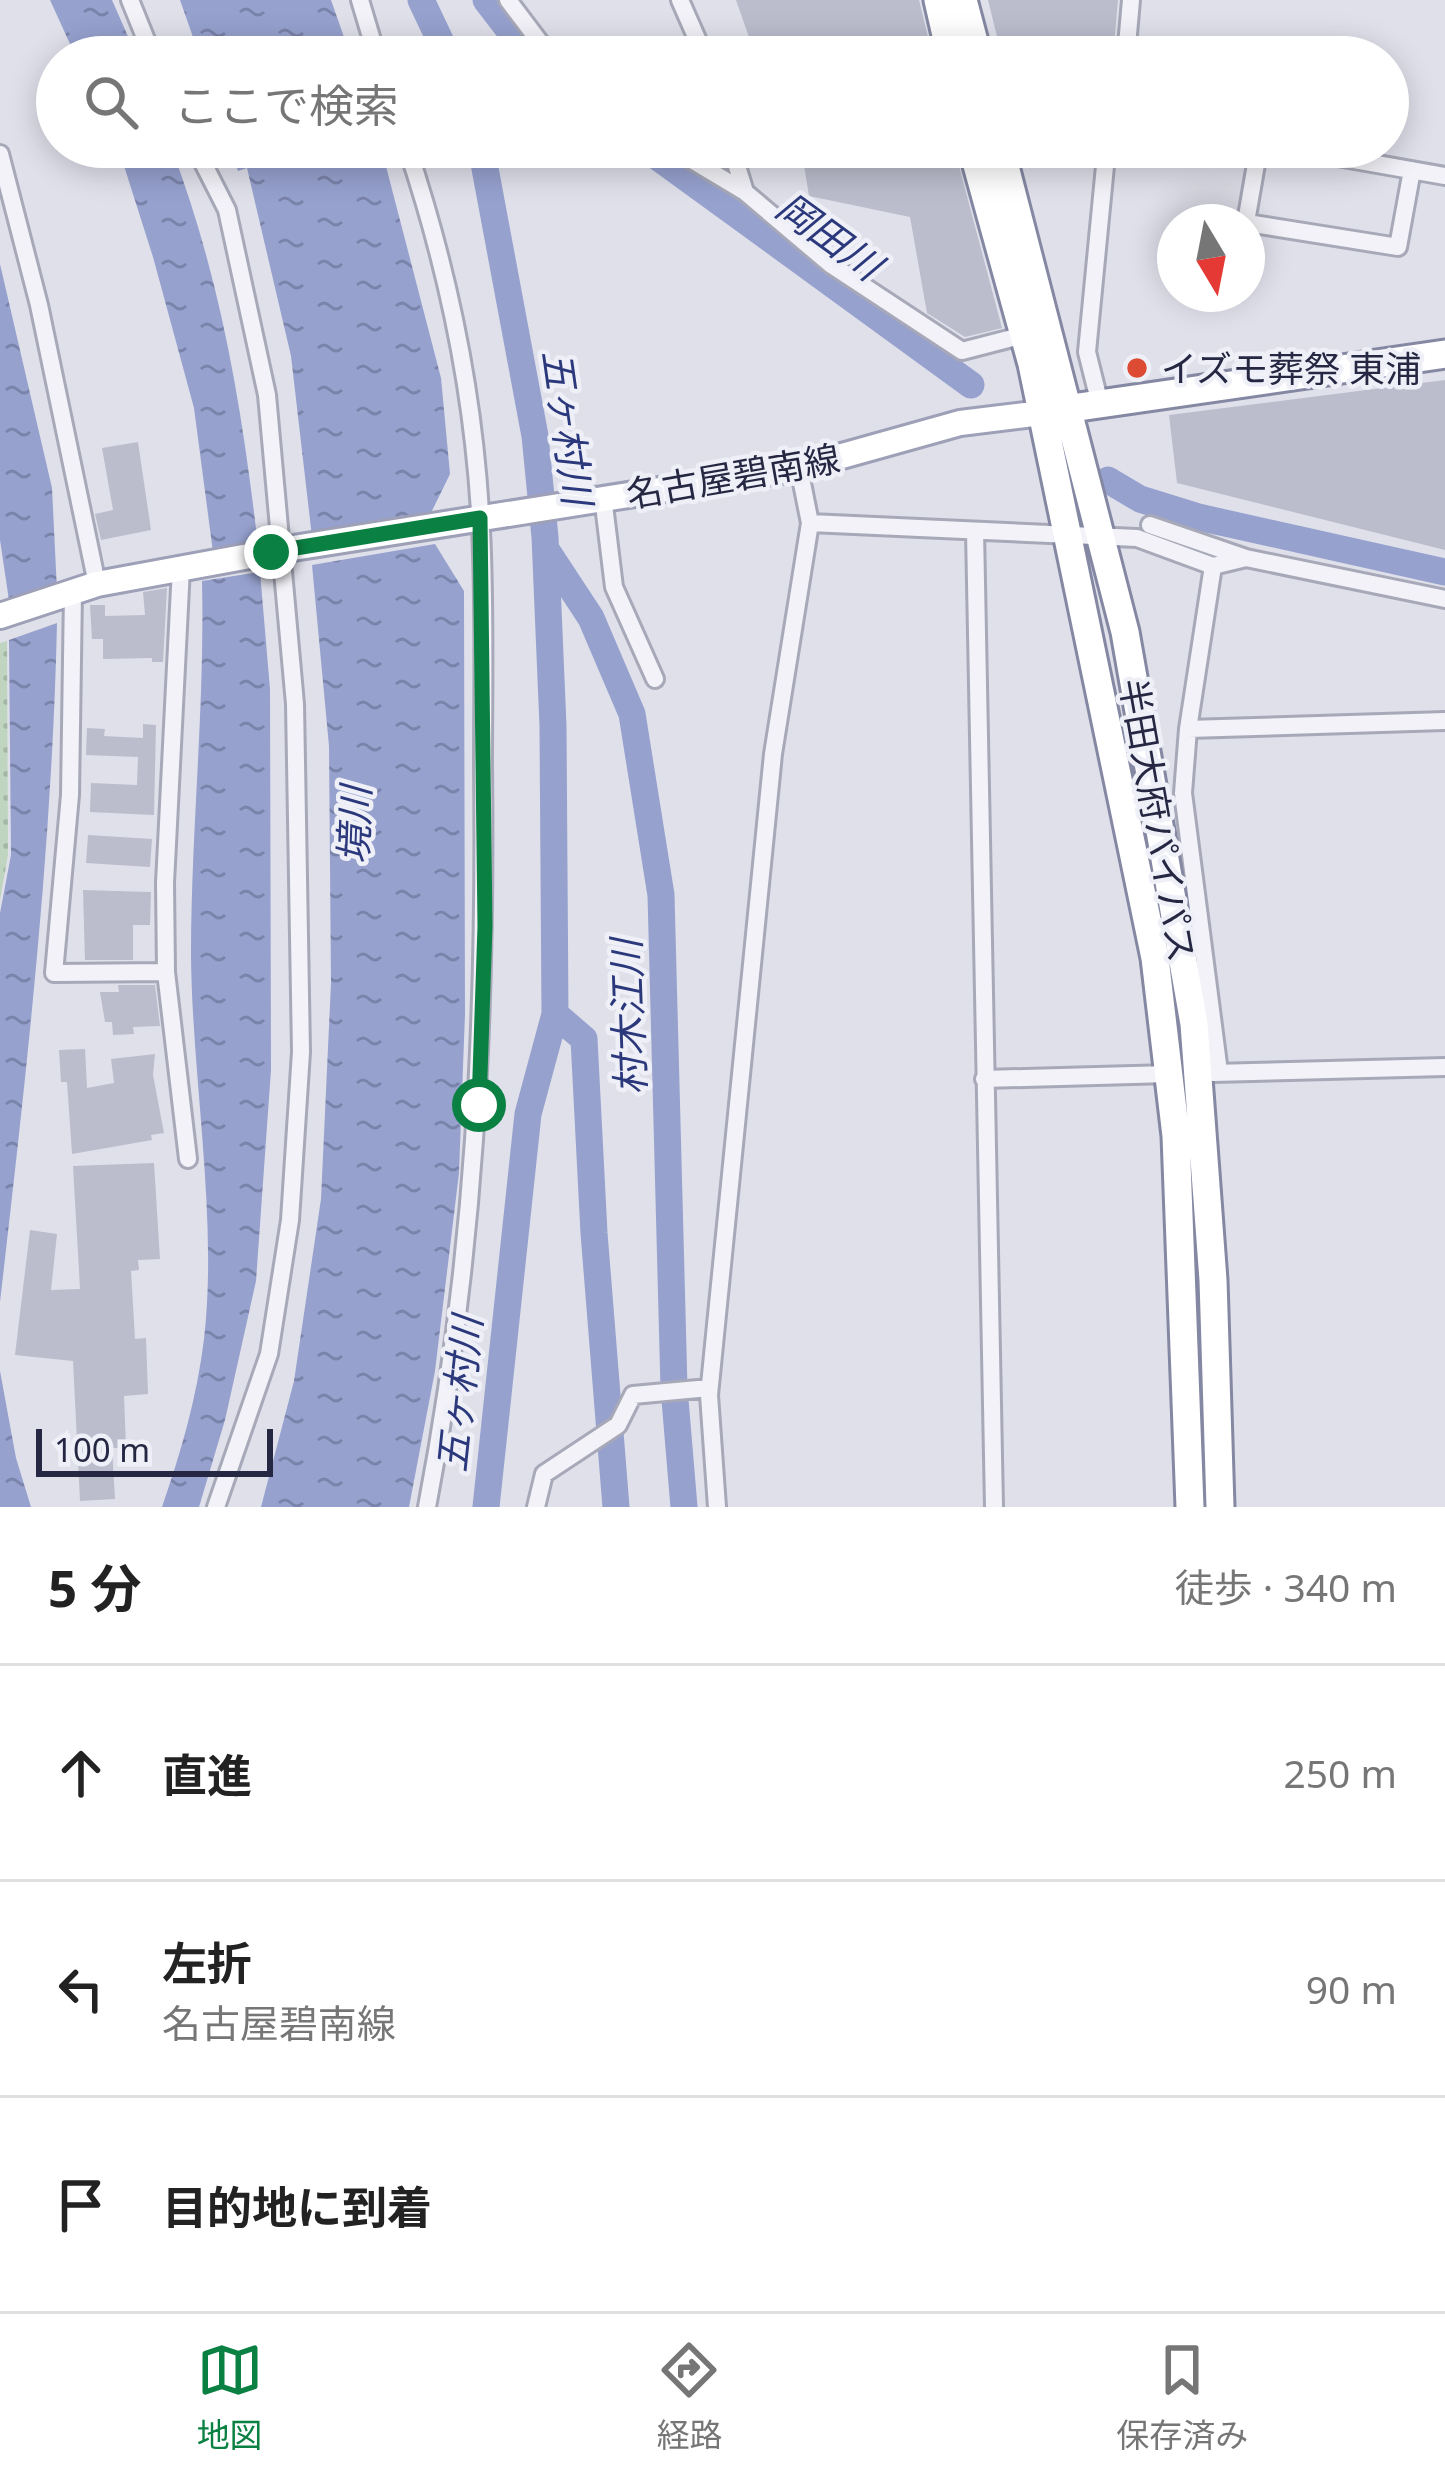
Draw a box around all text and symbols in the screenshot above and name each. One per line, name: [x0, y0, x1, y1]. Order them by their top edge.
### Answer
search box: [36, 36, 1409, 168]
icon: search: [78, 69, 144, 135]
text: ここで検索: [174, 74, 399, 135]
water label: 岡田川: [767, 179, 896, 293]
north arrow: [1157, 204, 1265, 312]
place label: イズモ葬祭 東浦: [1161, 344, 1421, 393]
water label: 五ヶ村川: [532, 346, 607, 512]
marker: イズモ葬祭 東浦: [1124, 355, 1150, 381]
street label: 名古屋碧南線: [622, 433, 844, 519]
route end: [244, 525, 298, 579]
street label: 半田大府パイパス: [1109, 674, 1207, 966]
water label: 境川: [325, 781, 381, 865]
water label: 村木江川: [598, 934, 656, 1096]
route start: [452, 1078, 506, 1132]
water label: 五ヶ村川: [423, 1310, 493, 1474]
scale bar: [36, 1423, 273, 1476]
text: 100 m: [54, 1427, 150, 1472]
text: 5 分: [48, 1552, 141, 1622]
text: 徒歩 · 340 m: [1175, 1560, 1397, 1613]
icon: ahead: [48, 1740, 114, 1806]
text: 直進: [162, 1744, 252, 1805]
text: 250 m: [1283, 1746, 1397, 1799]
text: 左折: [162, 1932, 252, 1993]
icon: left: [48, 1956, 114, 2022]
text: 90 m: [1306, 1962, 1397, 2015]
text: 名古屋碧南線: [162, 1996, 396, 2049]
icon: arrive: [48, 2172, 114, 2238]
text: 目的地に到着: [162, 2176, 432, 2237]
tab: 地図: [197, 2337, 263, 2457]
tab: 経路: [656, 2337, 722, 2457]
tab: 保存済み: [1116, 2337, 1248, 2457]

